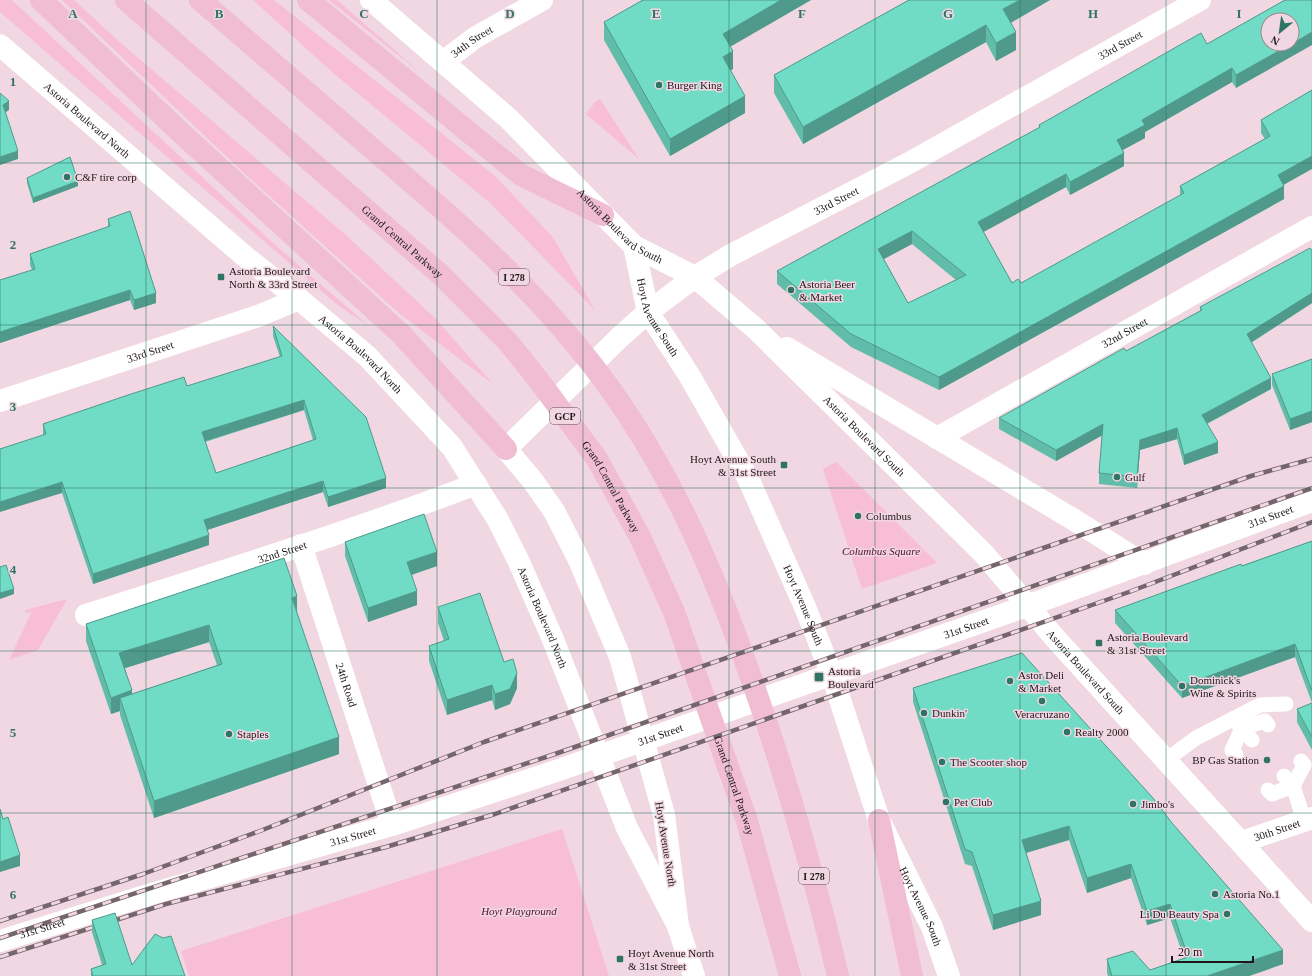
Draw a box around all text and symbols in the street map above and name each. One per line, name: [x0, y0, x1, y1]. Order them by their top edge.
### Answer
text: A: [68, 6, 78, 21]
text: B: [215, 6, 224, 21]
text: C: [359, 6, 369, 21]
text: D: [505, 6, 515, 21]
text: E: [652, 6, 660, 21]
text: F: [798, 6, 806, 21]
text: G: [943, 6, 953, 21]
text: H: [1088, 6, 1098, 21]
text: I: [1236, 6, 1242, 21]
north arrow: [1260, 12, 1300, 52]
street label: 34th Street: [448, 23, 495, 60]
street label: 33rd Street: [1096, 28, 1144, 62]
text: N: [1269, 34, 1282, 48]
text: 1: [10, 74, 16, 89]
place label: Burger King: [667, 79, 723, 91]
street label: Astoria Boulevard North: [42, 80, 133, 161]
marker: Burger King: [654, 80, 664, 90]
place label: C&F tire corp: [75, 171, 137, 183]
marker: C&F tire corp: [62, 172, 72, 182]
street label: 33rd Street: [812, 184, 860, 217]
street label: Astoria Boulevard South: [575, 186, 665, 266]
street label: Grand Central Parkway: [359, 203, 446, 280]
text: 2: [10, 237, 16, 252]
place label: Astoria Boulevard North & 33rd Street: [229, 265, 317, 290]
road number: I 278: [499, 269, 529, 285]
marker: Astoria Boulevard North & 33rd Street: [216, 272, 226, 282]
street label: Hoyt Avenue South: [635, 277, 681, 359]
place label: Astoria Beer & Market: [799, 278, 855, 303]
marker: Astoria Beer & Market: [786, 285, 796, 295]
street label: Astoria Boulevard North: [317, 312, 405, 396]
street label: 32nd Street: [1099, 315, 1149, 350]
street label: 33rd Street: [125, 338, 175, 365]
street label: Astoria Boulevard South: [821, 393, 908, 479]
text: 3: [10, 399, 17, 414]
road number: GCP: [550, 408, 580, 424]
street label: Grand Central Parkway: [580, 439, 643, 535]
place label: Hoyt Avenue South & 31st Street: [690, 453, 776, 478]
marker: Hoyt Avenue South & 31st Street: [779, 460, 789, 470]
place label: Gulf: [1125, 471, 1146, 483]
marker: Gulf: [1112, 472, 1122, 482]
street label: 31st Street: [1246, 503, 1294, 530]
place label: Columbus: [866, 510, 911, 522]
marker: Columbus: [853, 511, 863, 521]
street label: 32nd Street: [256, 538, 308, 566]
park label: Columbus Square: [842, 545, 920, 557]
text: 4: [10, 562, 17, 577]
street label: Hoyt Avenue South: [781, 563, 826, 647]
street label: Astoria Boulevard North: [516, 565, 570, 670]
street label: 31st Street: [942, 614, 990, 641]
street label: Astoria Boulevard South: [1045, 627, 1127, 717]
place label: Astoria Boulevard & 31st Street: [1107, 631, 1188, 656]
marker: Astoria Boulevard & 31st Street: [1094, 638, 1104, 648]
street label: 24th Road: [334, 661, 359, 709]
place label: Astoria Boulevard: [828, 665, 874, 690]
place label: Astor Deli & Market: [1018, 669, 1064, 694]
marker: Astoria Boulevard: [813, 671, 825, 683]
place label: Dominick's Wine & Spirits: [1190, 674, 1256, 699]
marker: Astor Deli & Market: [1005, 676, 1015, 686]
marker: Dominick's Wine & Spirits: [1177, 681, 1187, 691]
marker: Veracruzano: [1037, 696, 1047, 706]
place label: Dunkin': [932, 707, 967, 719]
marker: Dunkin': [919, 708, 929, 718]
place label: Veracruzano: [1015, 708, 1070, 720]
street label: 31st Street: [636, 721, 684, 748]
text: 5: [10, 725, 17, 740]
place label: Realty 2000: [1075, 726, 1129, 738]
marker: Realty 2000: [1062, 727, 1072, 737]
place label: Staples: [237, 728, 269, 740]
marker: Staples: [224, 729, 234, 739]
street label: Grand Central Parkway: [712, 734, 757, 837]
place label: BP Gas Station: [1192, 754, 1259, 766]
marker: BP Gas Station: [1262, 755, 1272, 765]
place label: The Scooter shop: [950, 756, 1027, 768]
marker: The Scooter shop: [937, 757, 947, 767]
place label: Pet Club: [954, 796, 993, 808]
marker: Pet Club: [941, 797, 951, 807]
place label: Jimbo's: [1141, 798, 1174, 810]
marker: Jimbo's: [1128, 799, 1138, 809]
street label: Hoyt Avenue North: [653, 801, 679, 888]
street label: 30th Street: [1252, 817, 1302, 843]
street label: 31st Street: [329, 824, 377, 848]
street label: Hoyt Avenue South: [897, 865, 944, 948]
road number: I 278: [799, 868, 829, 884]
text: 6: [10, 887, 17, 902]
place label: Astoria No.1: [1223, 888, 1280, 900]
marker: Astoria No.1: [1210, 889, 1220, 899]
park label: Hoyt Playground: [480, 905, 557, 917]
place label: Li Du Beauty Spa: [1140, 908, 1219, 920]
marker: Li Du Beauty Spa: [1222, 909, 1232, 919]
street label: 31st Street: [18, 915, 66, 941]
scale bar: [1172, 938, 1253, 964]
text: 20 m: [1178, 945, 1203, 959]
place label: Hoyt Avenue North & 31st Street: [628, 947, 714, 972]
marker: Hoyt Avenue North & 31st Street: [615, 954, 625, 964]

